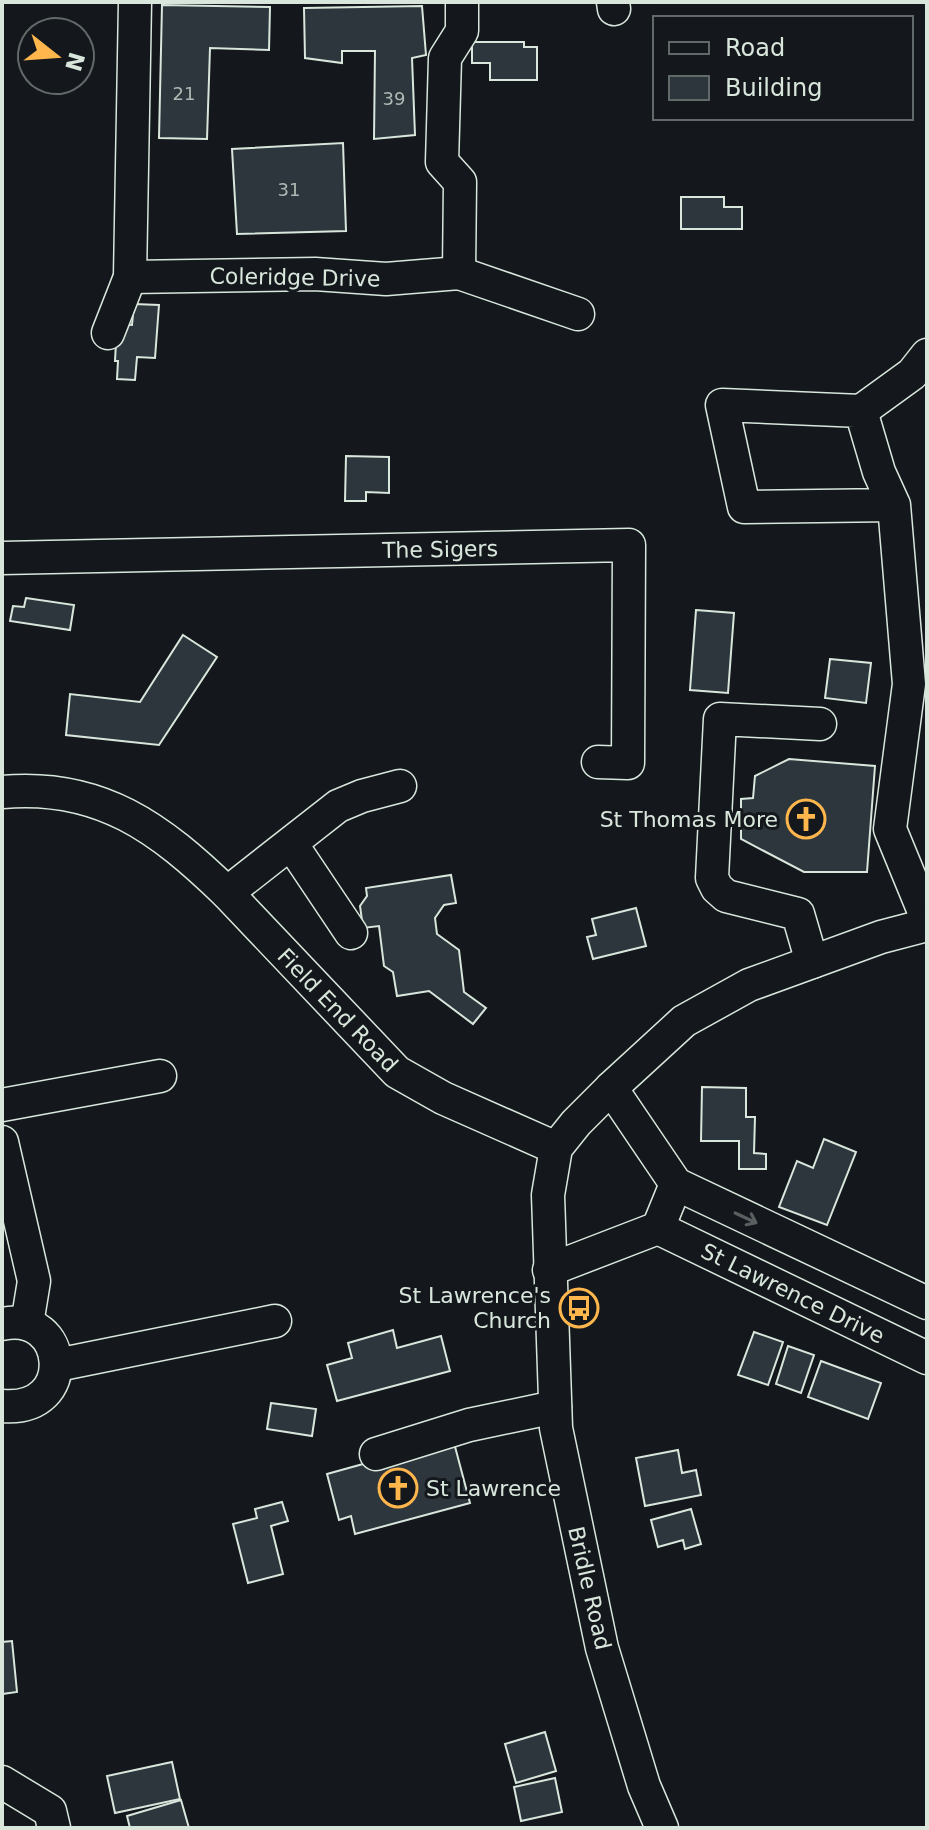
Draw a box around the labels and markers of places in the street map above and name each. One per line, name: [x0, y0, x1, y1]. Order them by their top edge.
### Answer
church icon: St Thomas More: [785, 798, 827, 840]
place label: St Thomas More: [600, 807, 778, 832]
place label: St Lawrence's Church: [399, 1283, 551, 1333]
bus stop icon: St Lawrence's Church: [558, 1287, 600, 1329]
church icon: St Lawrence: [377, 1467, 419, 1509]
place label: St Lawrence: [426, 1476, 561, 1501]

